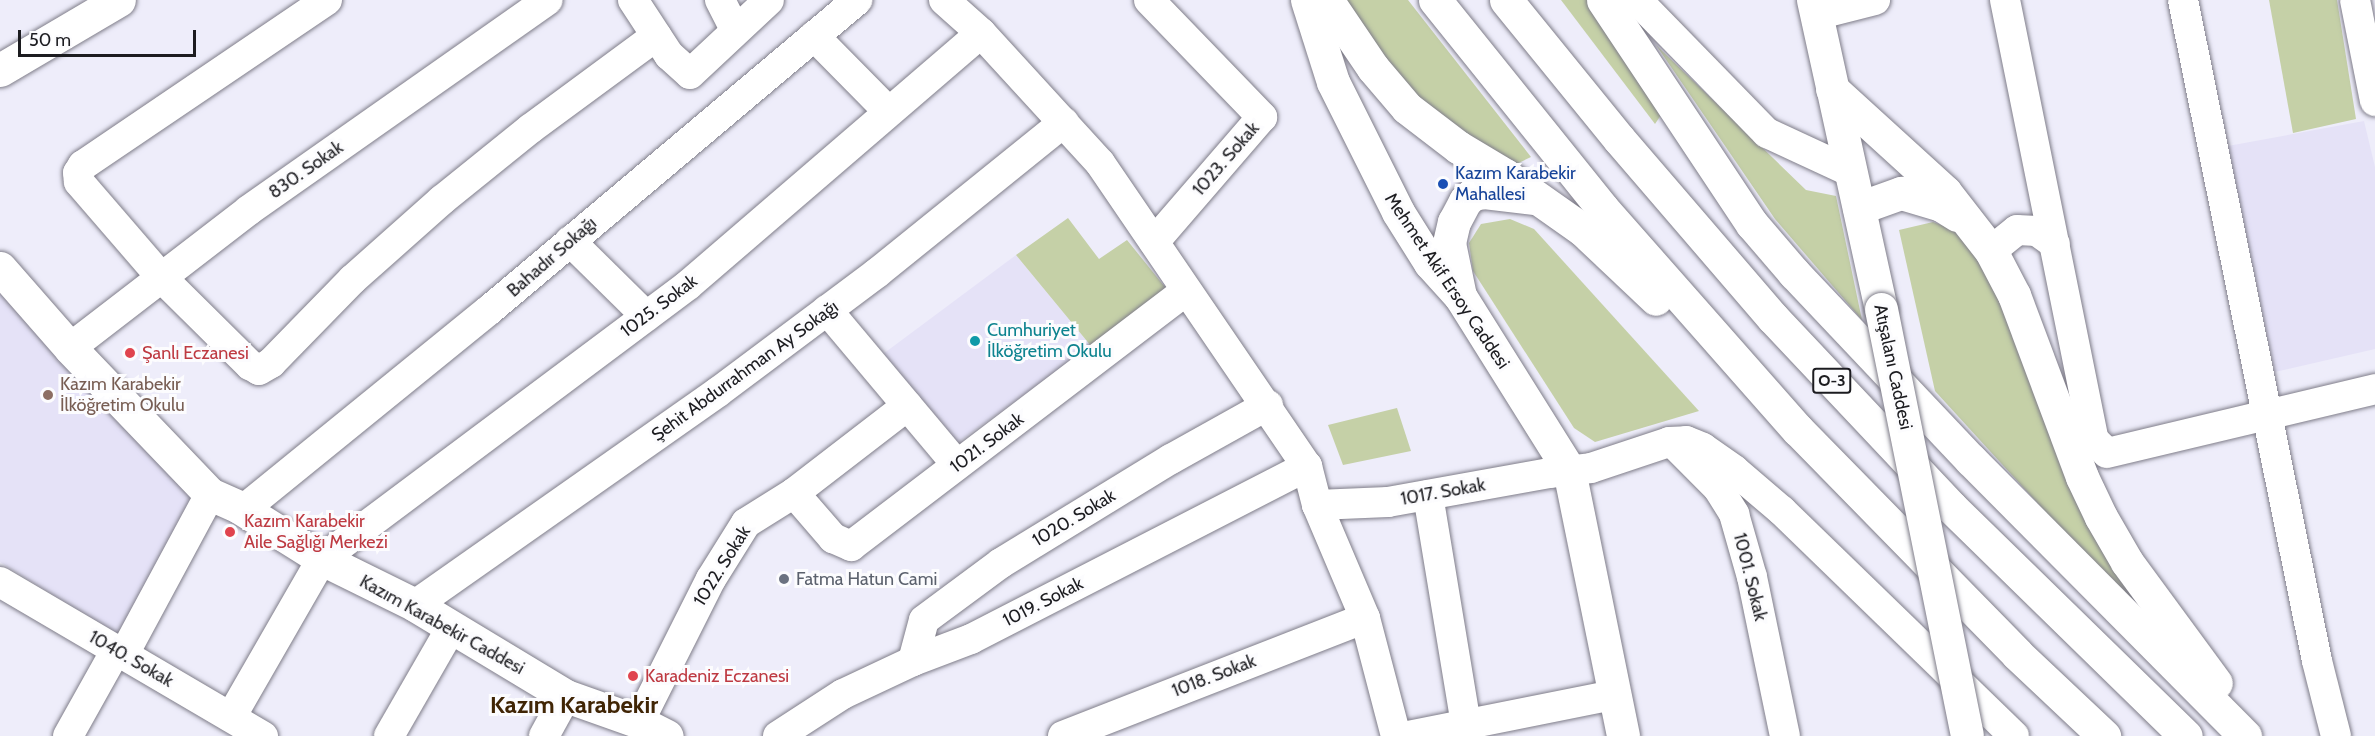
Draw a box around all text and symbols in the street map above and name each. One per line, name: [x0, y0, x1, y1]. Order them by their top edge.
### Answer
scale bar: [21, 18, 200, 56]
text: 50 m: [29, 29, 71, 51]
street label: 1023. Sokak: [1188, 118, 1264, 200]
street label: 830. Sokak: [265, 137, 347, 203]
place label: Kazım Karabekir Mahallesi: [1455, 163, 1576, 206]
marker: Kazım Karabekir Mahallesi: [1436, 177, 1450, 191]
street label: Mehmet Akif Ersoy Caddesi: [1380, 189, 1514, 373]
street label: Bahadır Sokağı: [503, 212, 601, 302]
street label: 1025. Sokak: [616, 270, 702, 342]
street label: Şehit Abdurrahman Ay Sokağı: [647, 296, 843, 446]
street label: Atışalanı Caddesi: [1869, 302, 1917, 432]
place label: Cumhuriyet İlköğretim Okulu: [987, 320, 1112, 362]
marker: Cumhuriyet İlköğretim Okulu: [968, 334, 982, 348]
place label: Şanlı Eczanesi: [142, 342, 249, 364]
marker: Şanlı Eczanesi: [123, 346, 137, 360]
road number: O-3: [1811, 368, 1853, 394]
place label: Kazım Karabekir İlköğretim Okulu: [60, 374, 185, 416]
marker: Kazım Karabekir İlköğretim Okulu: [41, 388, 55, 402]
street label: 1021. Sokak: [946, 408, 1028, 478]
street label: 1017. Sokak: [1399, 474, 1487, 510]
street label: 1020. Sokak: [1029, 485, 1119, 551]
place label: Kazım Karabekir Aile Sağlığı Merkezi: [244, 511, 388, 554]
street label: 1022. Sokak: [689, 522, 755, 610]
marker: Kazım Karabekir Aile Sağlığı Merkezi: [221, 523, 239, 541]
street label: 1001. Sokak: [1729, 531, 1771, 623]
place label: Fatma Hatun Cami: [796, 568, 937, 590]
street label: Kazım Karabekir Caddesi: [356, 571, 528, 679]
marker: Fatma Hatun Cami: [777, 572, 791, 586]
street label: 1019. Sokak: [999, 573, 1087, 631]
street label: 1040. Sokak: [85, 626, 177, 692]
street label: 1018. Sokak: [1169, 650, 1259, 702]
place label: Karadeniz Eczanesi: [645, 665, 789, 687]
marker: Karadeniz Eczanesi: [626, 669, 640, 683]
district label: Kazım Karabekir: [490, 691, 658, 719]

